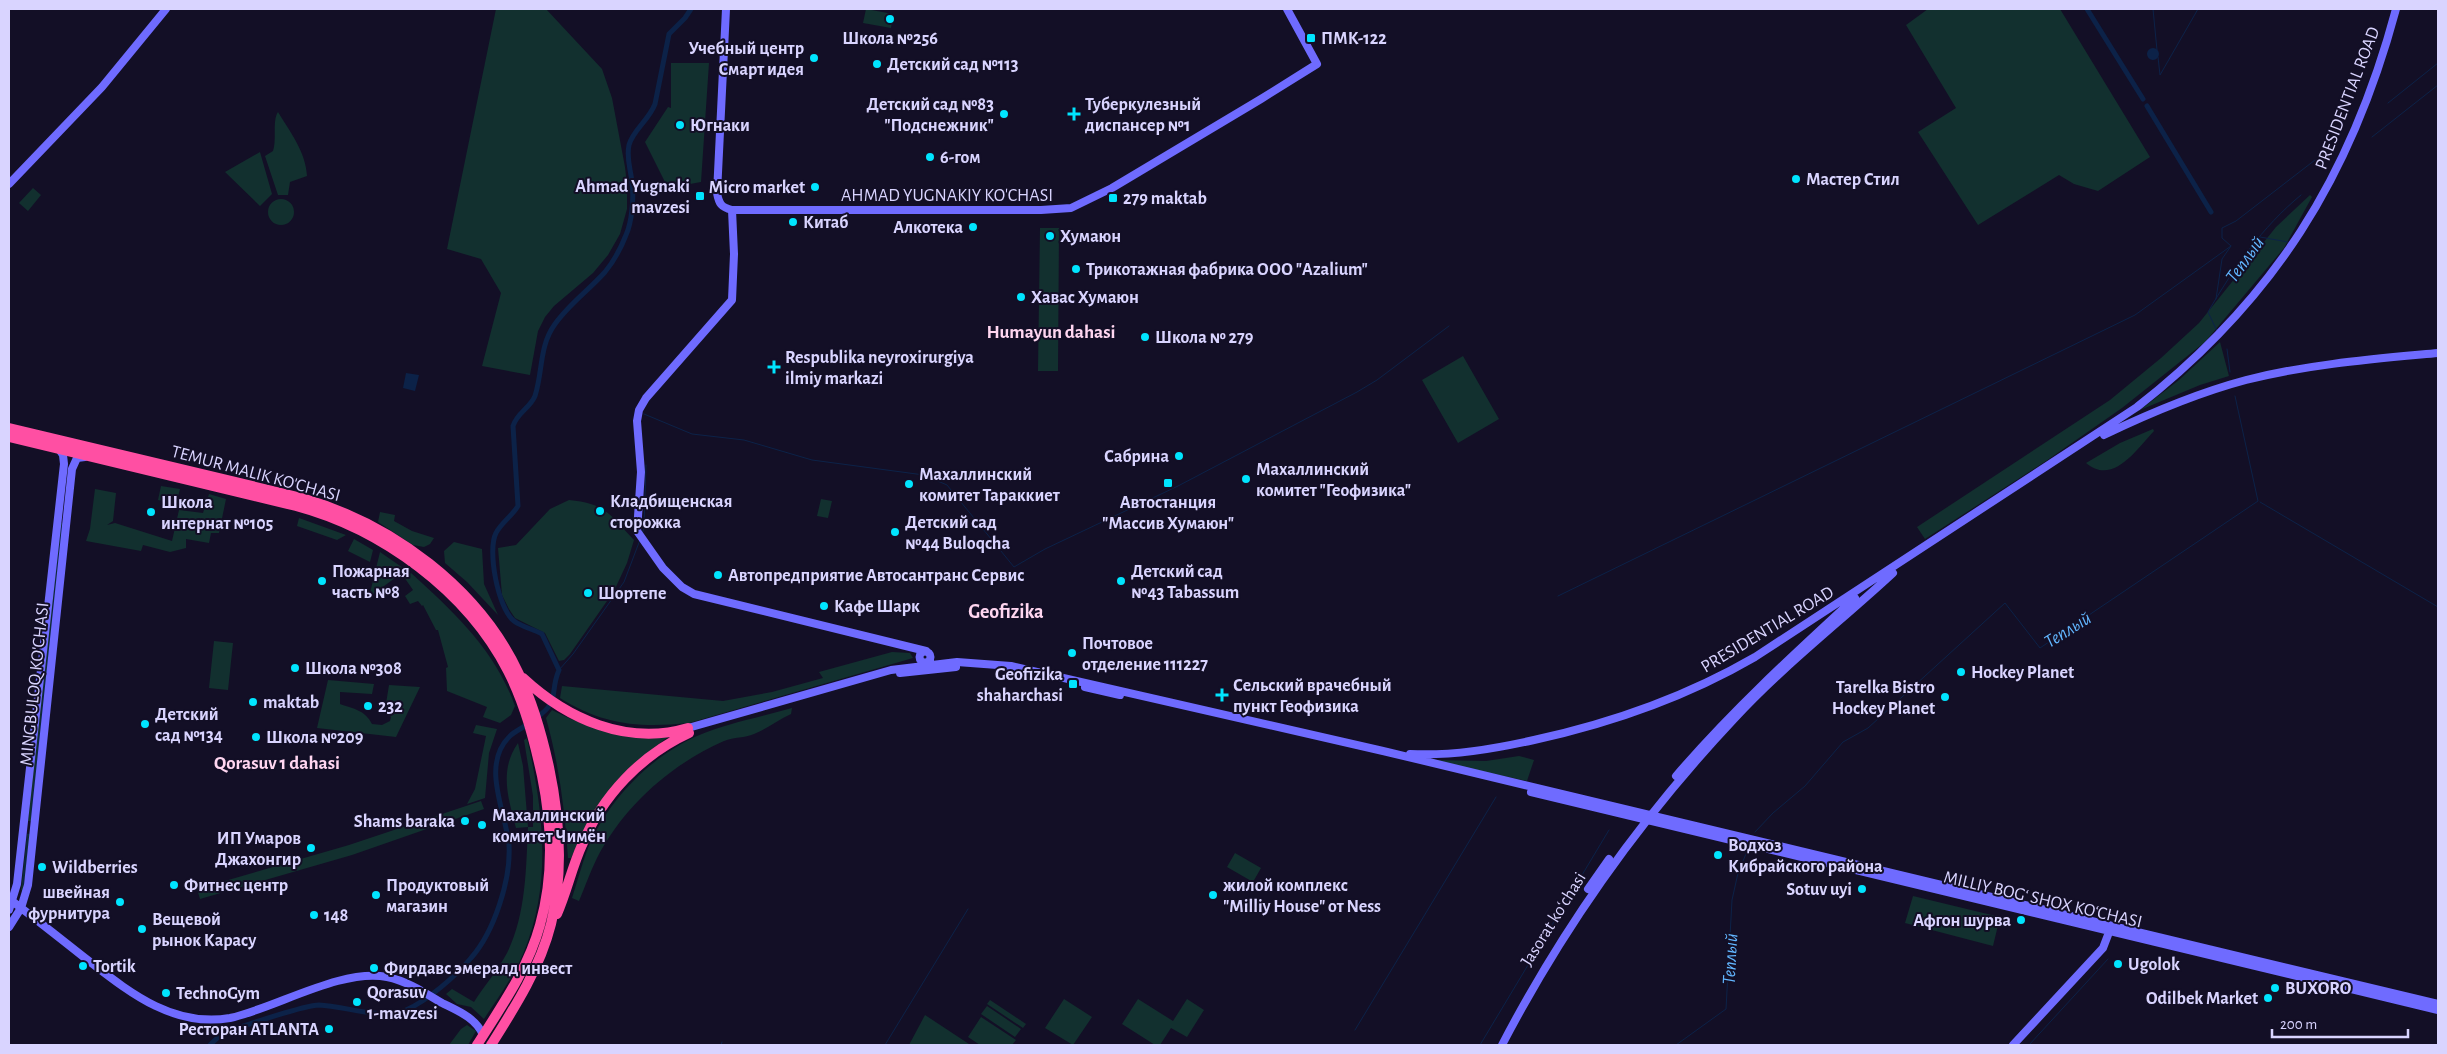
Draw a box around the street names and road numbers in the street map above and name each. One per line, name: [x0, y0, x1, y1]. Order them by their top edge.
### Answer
street label: PRESIDENTIAL ROAD: [2312, 25, 2383, 172]
street label: AHMAD YUGNAKIY KO'CHASI: [841, 187, 1053, 205]
street label: TEMUR MALIK KO'CHASI: [169, 443, 342, 505]
street label: PRESIDENTIAL ROAD: [1698, 583, 1837, 677]
street label: MINGBULOQ KO'CHASI: [17, 601, 53, 767]
street label: MILLIY BOG‘ SHOX KO‘CHASI: [1942, 868, 2144, 932]
street label: Jasorat koʻchasi: [1518, 869, 1590, 970]

